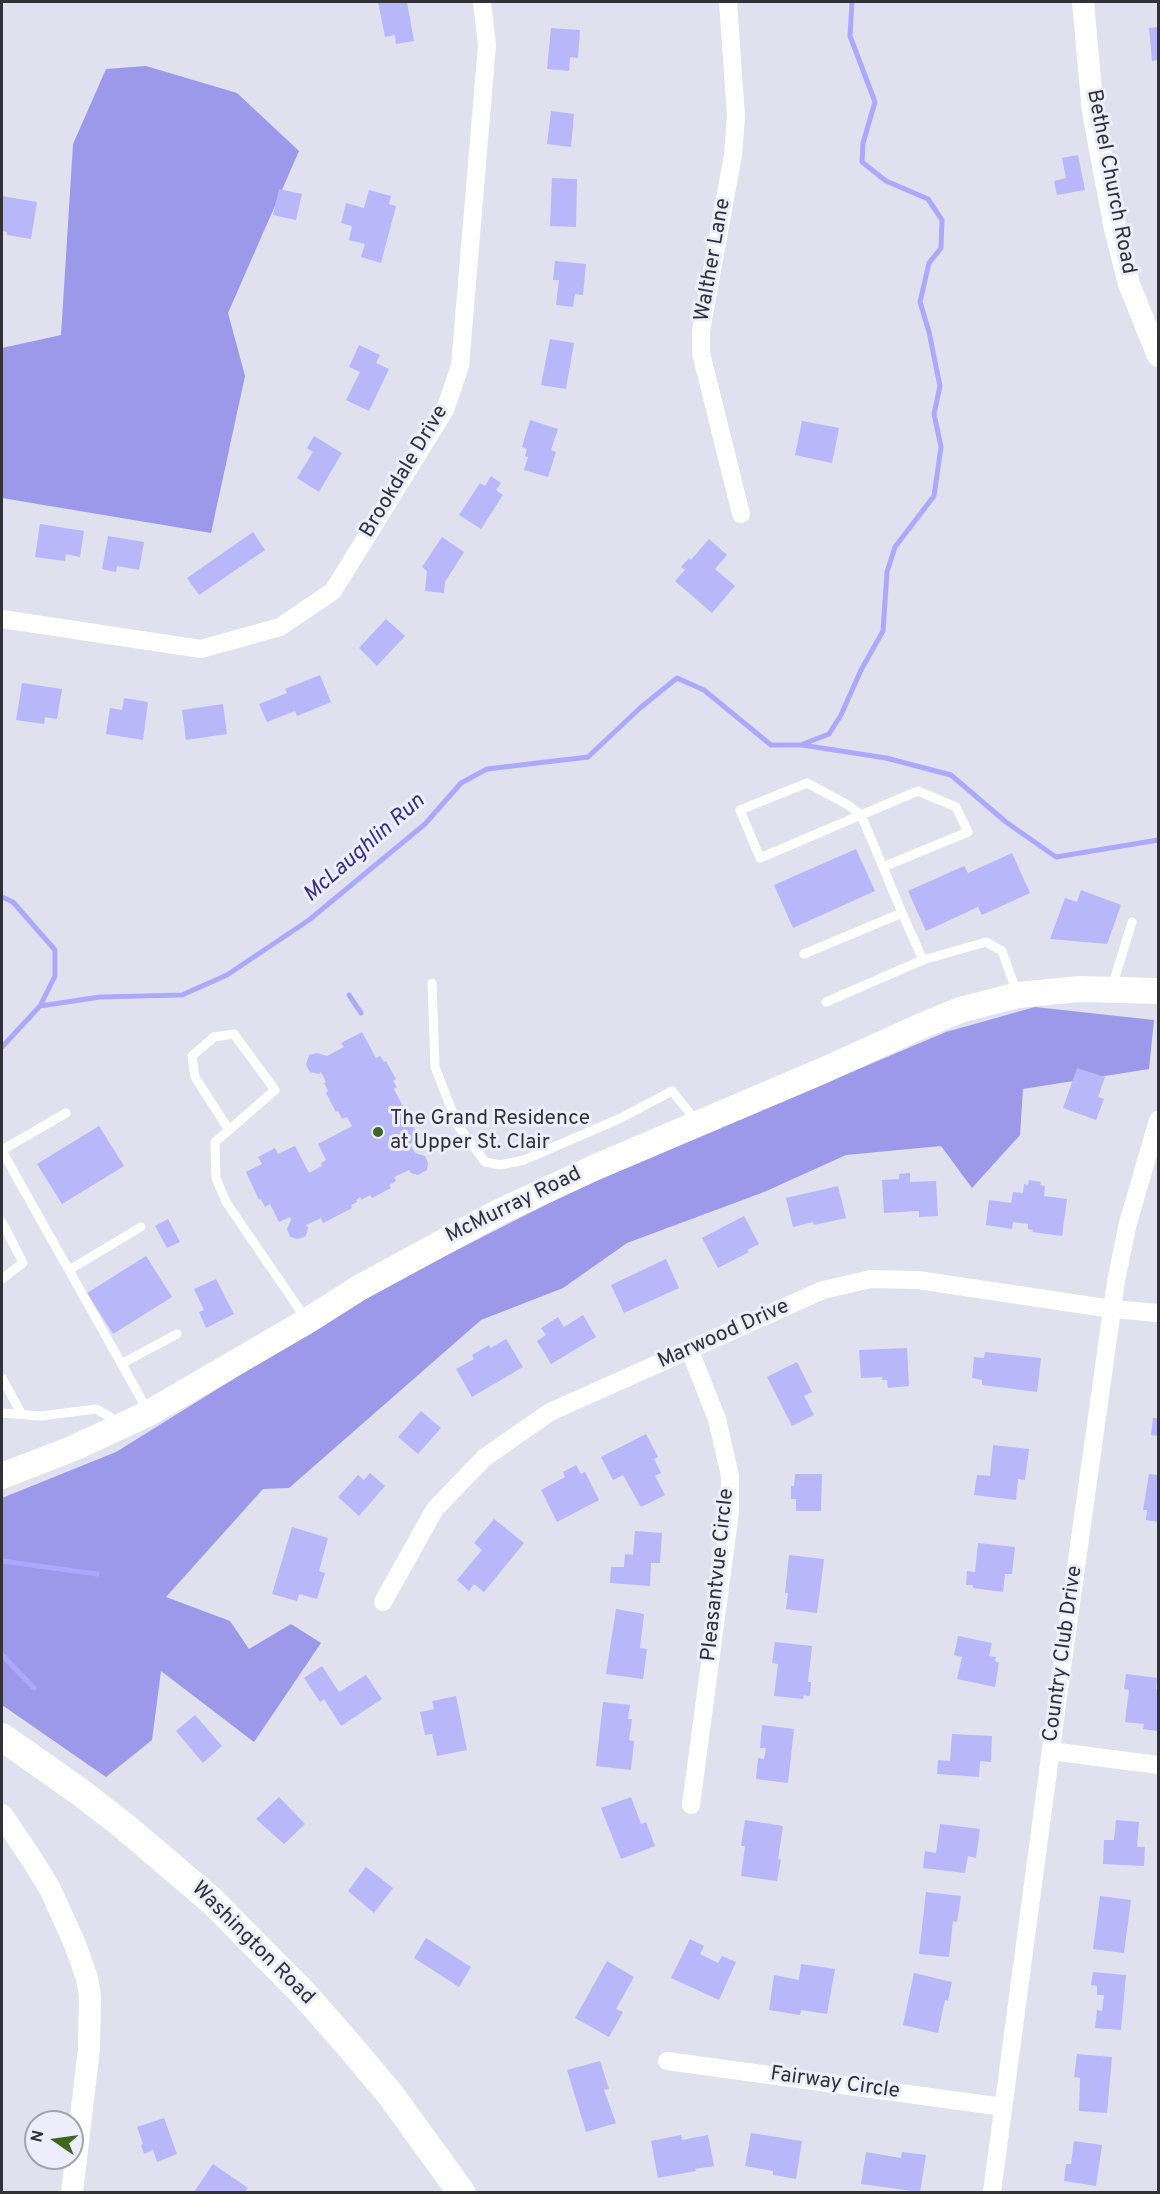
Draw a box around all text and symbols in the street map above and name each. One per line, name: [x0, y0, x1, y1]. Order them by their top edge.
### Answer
street label: Bethel Church Road: [1080, 88, 1140, 276]
street label: Walther Lane: [691, 197, 737, 323]
street label: Brookdale Drive: [356, 401, 454, 543]
water label: McLaughlin Run: [299, 789, 431, 909]
place label: The Grand Residence at Upper St. Clair: [390, 1107, 590, 1157]
marker: The Grand Residence at Upper St. Clair: [371, 1125, 385, 1139]
street label: McMurray Road: [442, 1162, 586, 1250]
street label: Marwood Drive: [654, 1295, 794, 1375]
street label: Pleasantvue Circle: [697, 1487, 741, 1663]
street label: Country Club Drive: [1039, 1564, 1089, 1744]
street label: Washington Road: [185, 1877, 319, 2011]
street label: Fairway Circle: [769, 2062, 901, 2106]
north arrow: [24, 2110, 84, 2170]
text: N: [27, 2129, 49, 2144]

